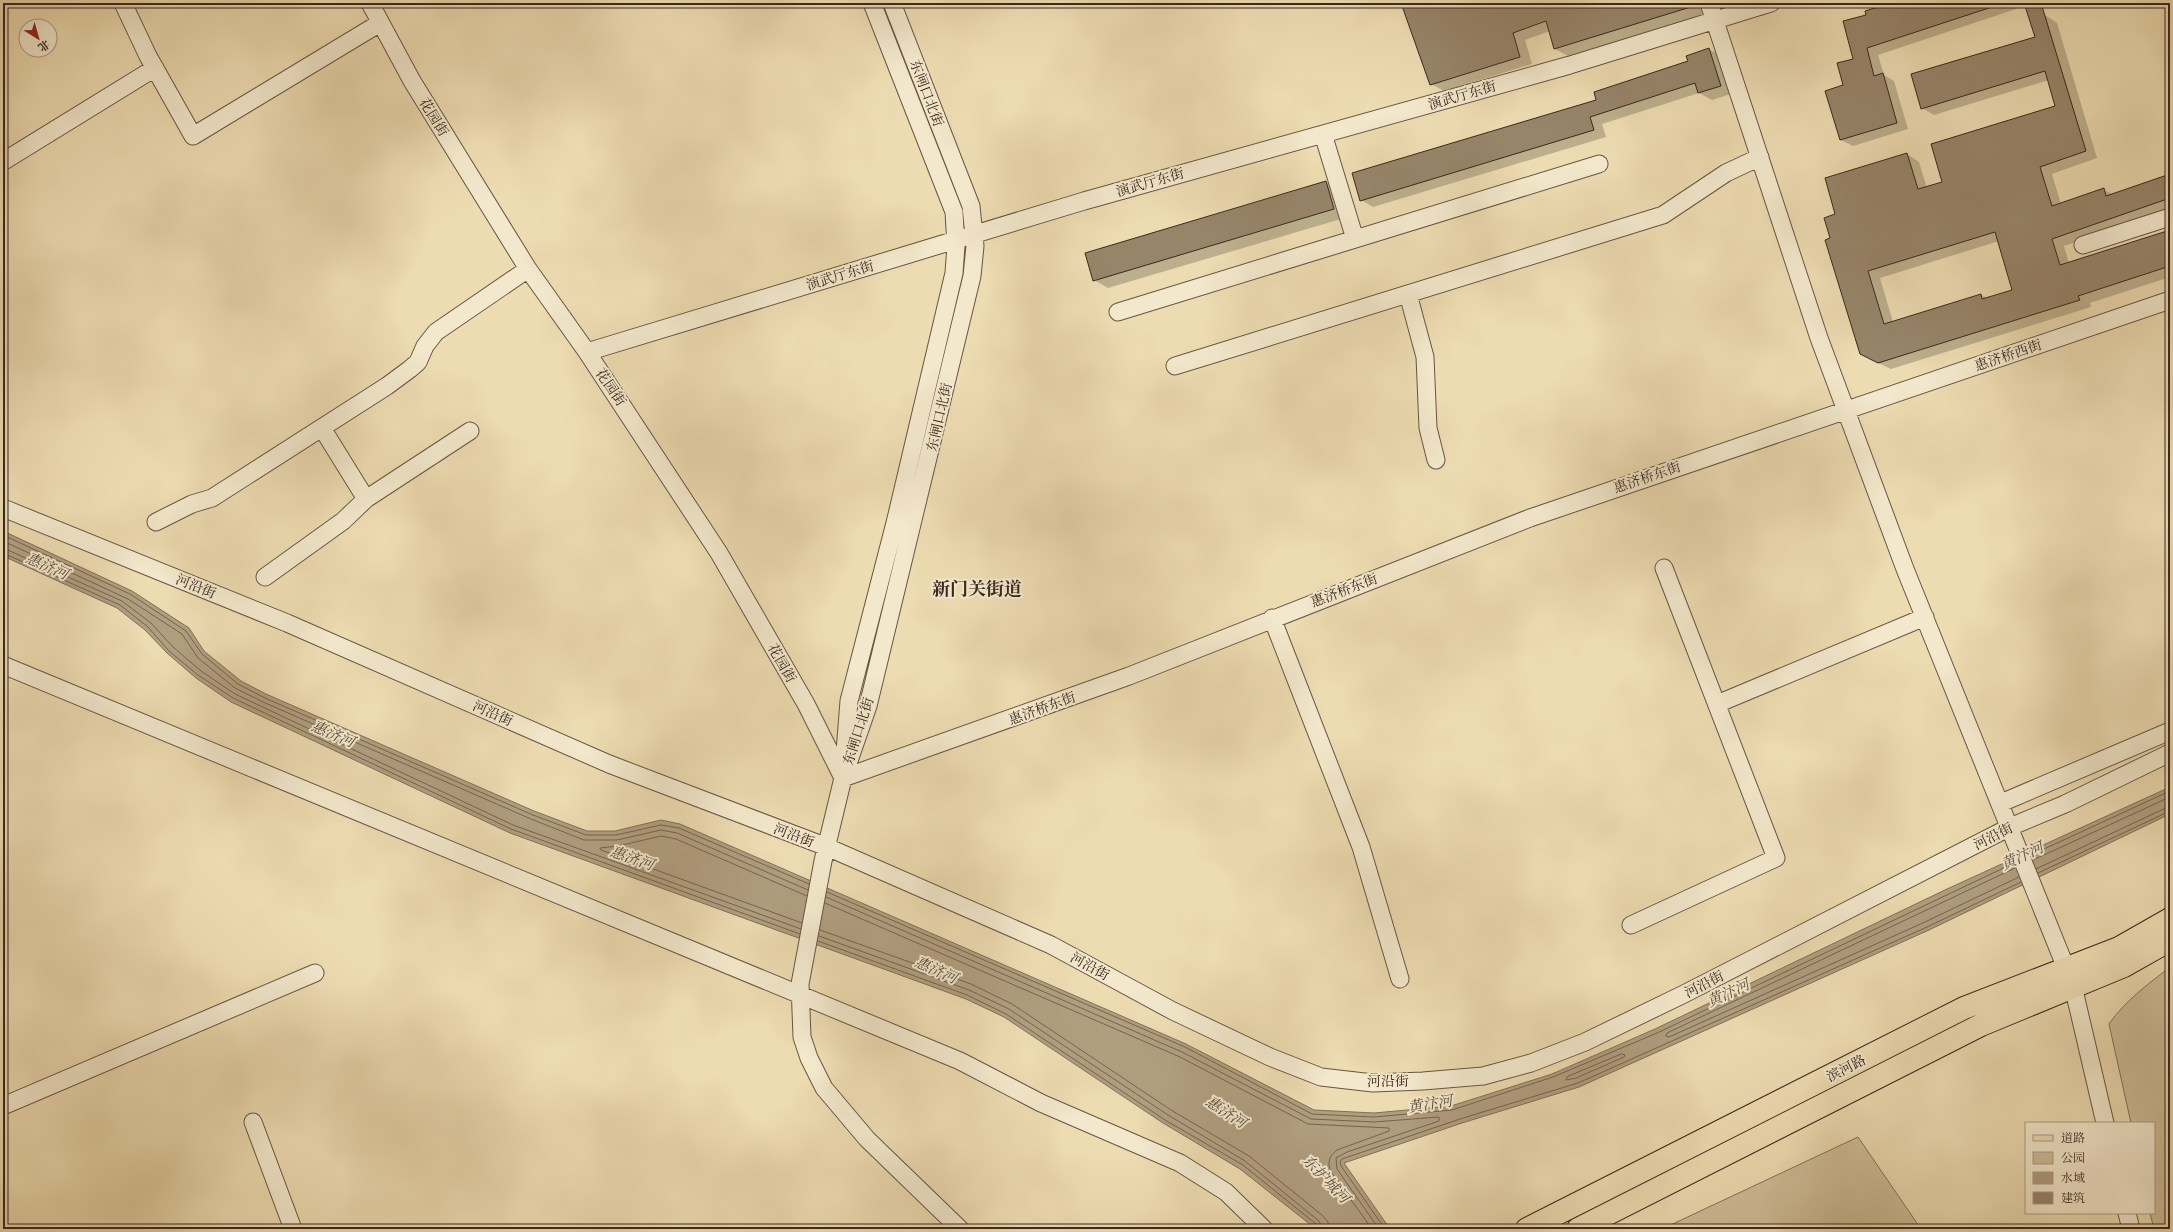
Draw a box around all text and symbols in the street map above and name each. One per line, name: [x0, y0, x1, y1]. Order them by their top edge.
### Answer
north arrow: [18, 18, 58, 58]
text: 北: [34, 35, 53, 55]
street label: 东闸口北街: [903, 57, 947, 130]
street label: 演武厅东街: [1426, 78, 1499, 116]
street label: 花园街: [413, 95, 452, 141]
street label: 演武厅东街: [1114, 165, 1187, 203]
street label: 演武厅东街: [804, 257, 877, 297]
street label: 惠济桥西街: [1972, 336, 2045, 378]
street label: 花园街: [589, 365, 629, 411]
street label: 东闸口北街: [923, 381, 959, 454]
street label: 惠济桥东街: [1611, 458, 1684, 500]
water label: 惠济河: [22, 549, 74, 587]
street label: 惠济桥东街: [1308, 570, 1381, 614]
street label: 河沿街: [172, 571, 218, 605]
district label: 新门关街道: [932, 578, 1022, 604]
street label: 花园街: [761, 641, 799, 687]
street label: 惠济桥东街: [1006, 689, 1079, 731]
street label: 东闸口北街: [840, 695, 880, 768]
street label: 河沿街: [469, 697, 515, 733]
water label: 惠济河: [308, 717, 360, 755]
street label: 河沿街: [1971, 819, 2017, 856]
street label: 河沿街: [770, 820, 816, 854]
water label: 黄汴河: [1998, 837, 2050, 876]
water label: 惠济河: [607, 842, 659, 878]
street label: 河沿街: [1066, 949, 1112, 987]
water label: 惠济河: [911, 953, 963, 991]
street label: 河沿街: [1682, 967, 1728, 1004]
water label: 黄汴河: [1704, 974, 1756, 1013]
street label: 滨河路: [1824, 1051, 1870, 1088]
street label: 河沿街: [1367, 1073, 1409, 1093]
water label: 黄汴河: [1406, 1091, 1457, 1119]
water label: 惠济河: [1201, 1092, 1252, 1136]
legend: [2025, 1122, 2155, 1214]
text: 道路: [2061, 1130, 2085, 1148]
text: 公园: [2061, 1150, 2085, 1168]
water label: 东护城河: [1297, 1151, 1355, 1211]
text: 水域: [2061, 1170, 2085, 1188]
text: 建筑: [2061, 1190, 2085, 1208]

